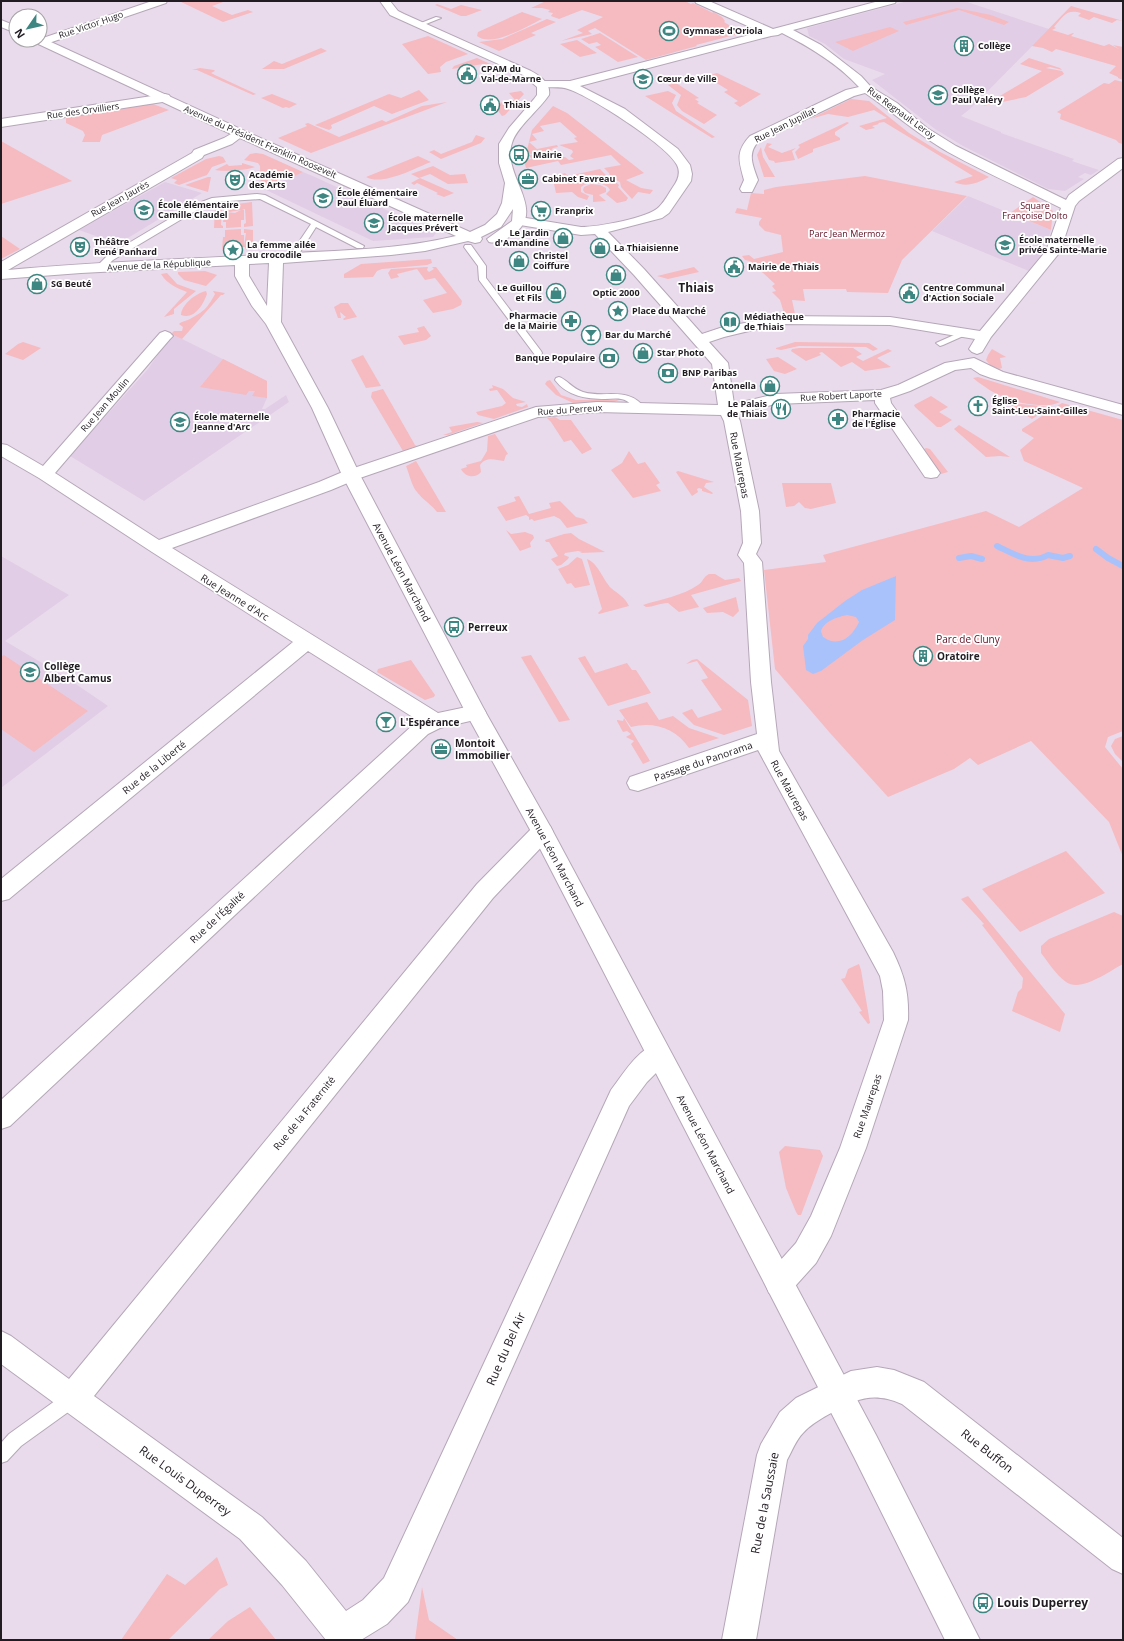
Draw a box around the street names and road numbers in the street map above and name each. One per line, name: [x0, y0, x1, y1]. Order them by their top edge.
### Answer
street label: Rue Victor Hugo: [57, 7, 125, 42]
street label: Rue Regnault Leroy: [865, 83, 938, 142]
street label: Rue des Orvilliers: [46, 99, 120, 122]
street label: Avenue du Président Franklin Roosevelt: [182, 102, 339, 181]
street label: Rue Jean Jupillat: [752, 103, 818, 146]
street label: Rue Jean Jaurès: [88, 177, 151, 220]
street label: Avenue de la République: [107, 255, 211, 274]
street label: Rue Jean Moulin: [77, 375, 132, 435]
street label: Rue Robert Laporte: [800, 387, 882, 404]
street label: Rue du Perreux: [537, 401, 603, 418]
street label: Rue Maurepas: [727, 431, 753, 500]
street label: Avenue Léon Marchand: [370, 520, 434, 624]
street label: Rue Jeanne d'Arc: [198, 570, 272, 624]
street label: Rue de la Liberté: [119, 737, 189, 797]
street label: Passage du Panorama: [652, 738, 754, 784]
street label: Rue Maurepas: [768, 757, 813, 823]
street label: Avenue Léon Marchand: [523, 805, 587, 909]
street label: Rue de l'Égalité: [187, 888, 248, 946]
street label: Rue Maurepas: [849, 1072, 885, 1140]
street label: Rue de la Fraternité: [270, 1073, 338, 1153]
street label: Avenue Léon Marchand: [674, 1092, 738, 1196]
street label: Rue du Bel Air: [482, 1309, 529, 1388]
street label: Rue Buffon: [957, 1425, 1017, 1477]
street label: Rue Louis Duperrey: [136, 1441, 236, 1520]
street label: Rue de la Saussaie: [746, 1450, 783, 1555]

